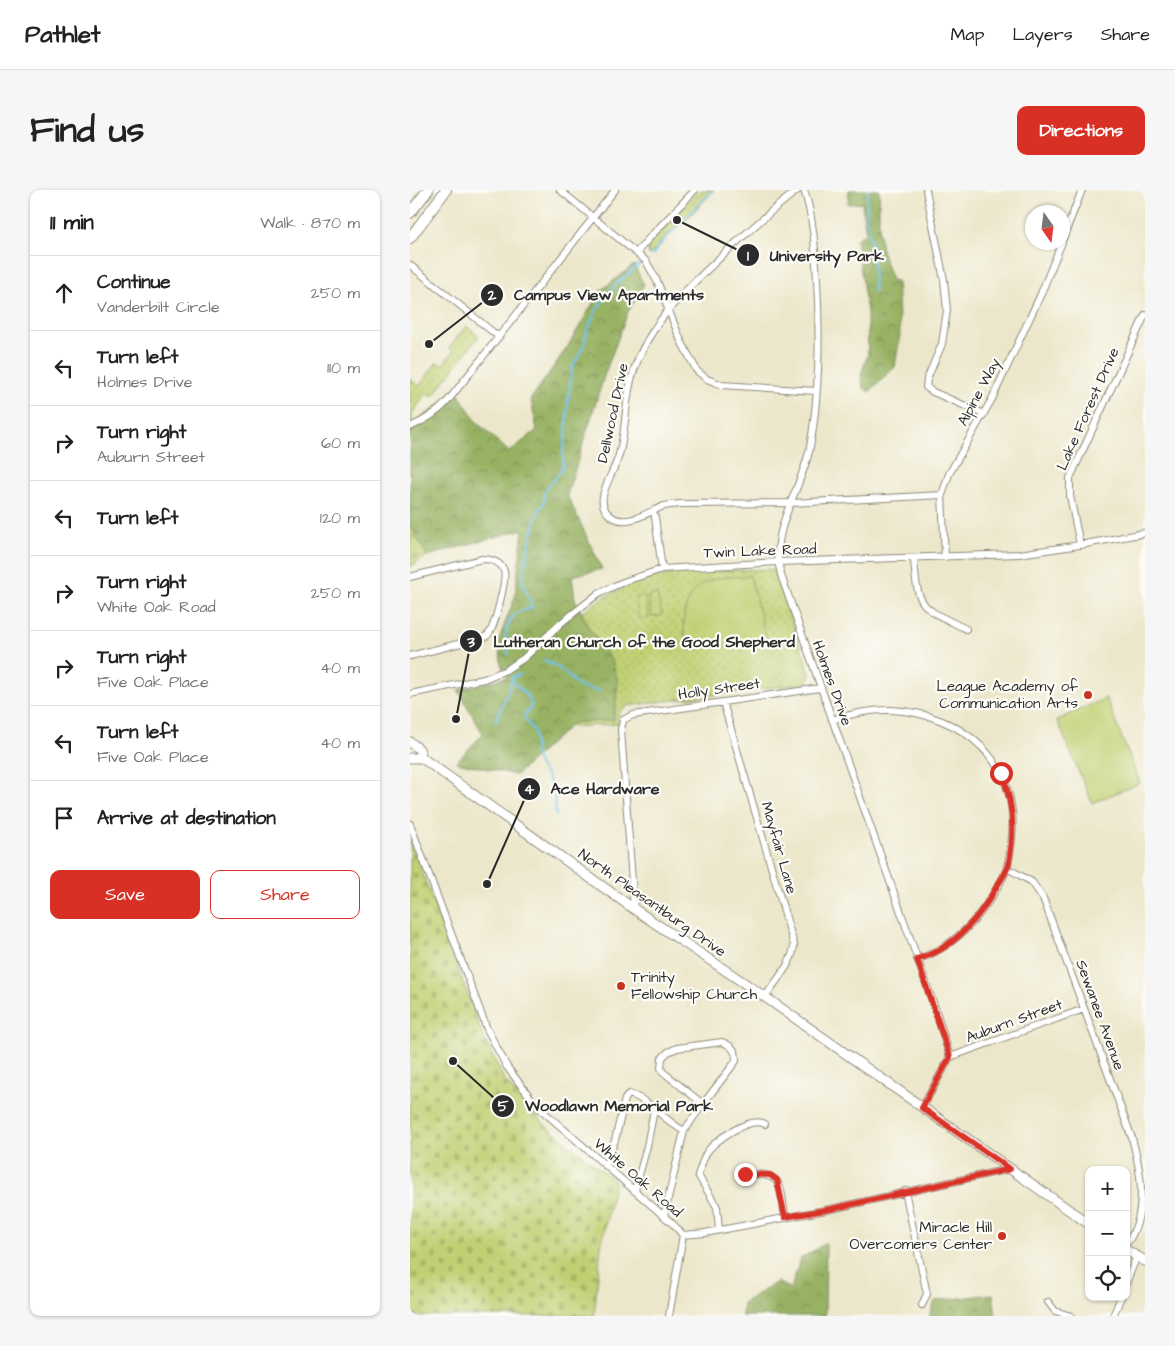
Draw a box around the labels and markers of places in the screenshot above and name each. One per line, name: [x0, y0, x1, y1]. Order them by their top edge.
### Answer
callout: University Park: [735, 240, 894, 271]
callout: Campus View Apartments: [479, 279, 714, 310]
callout: Lutheran Church of the Good Shepherd: [458, 626, 805, 657]
place label: League Academy of Communication Arts: [937, 676, 1078, 714]
marker: League Academy of Communication Arts: [1082, 689, 1094, 701]
callout: Ace Hardware: [516, 773, 670, 804]
place label: Trinity Fellowship Church: [631, 967, 758, 1005]
marker: Trinity Fellowship Church: [615, 980, 627, 992]
callout: Woodlawn Memorial Park: [490, 1090, 723, 1121]
place label: Miracle Hill Overcomers Center: [850, 1217, 992, 1255]
marker: Miracle Hill Overcomers Center: [996, 1230, 1008, 1242]

